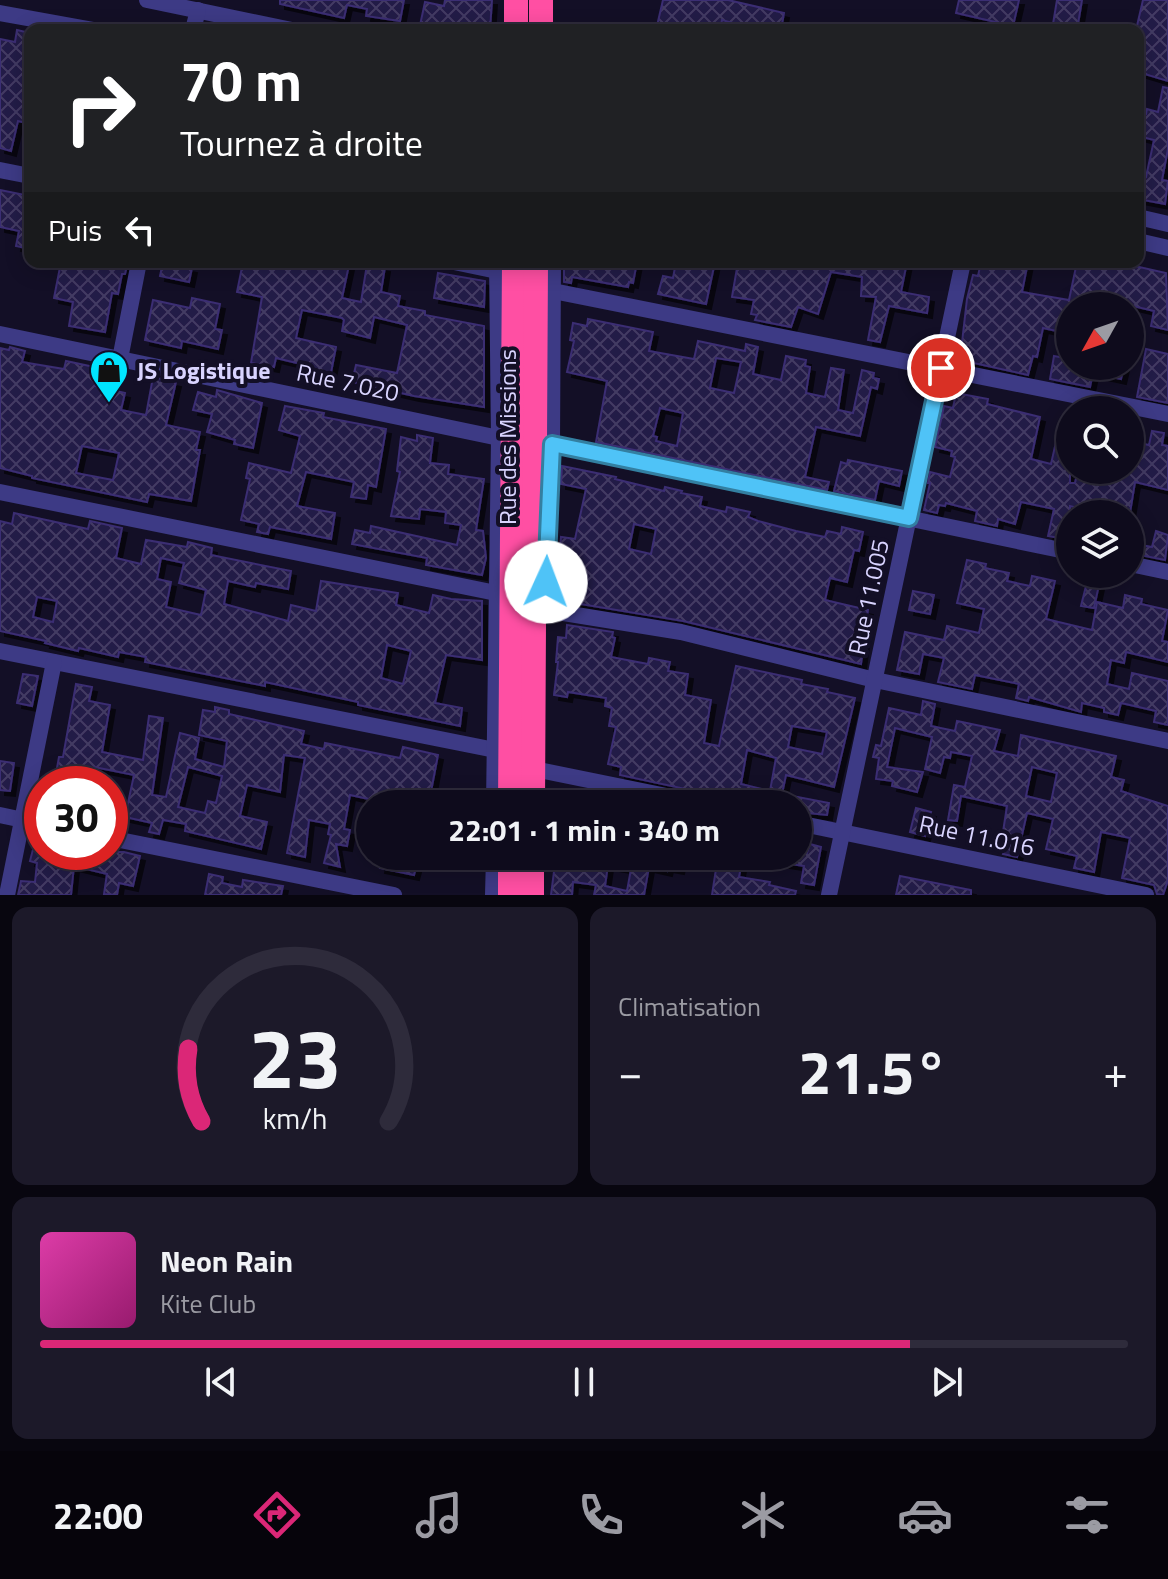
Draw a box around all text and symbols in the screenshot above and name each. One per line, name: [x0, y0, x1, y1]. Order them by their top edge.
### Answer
text: 70 m: [180, 38, 302, 123]
icon: right: [48, 56, 152, 160]
text: Tournez à droite: [180, 115, 423, 170]
text: Puis: [48, 207, 102, 253]
icon: left: [118, 208, 162, 252]
north arrow: [1056, 292, 1144, 380]
map controls: [1056, 292, 1144, 588]
pin: [907, 334, 975, 402]
icon: arrive: [919, 346, 963, 390]
shop icon: JS Logistique: [88, 349, 130, 404]
street label: Rue des Missions: [489, 349, 525, 525]
place label: JS Logistique: [137, 352, 271, 388]
street label: Rue 7.020: [293, 354, 403, 410]
button: search: [1056, 396, 1144, 484]
button: layers: [1056, 500, 1144, 588]
street label: Rue 11.005: [838, 536, 898, 658]
position arrow: [504, 540, 588, 624]
speed limit sign: 30: [24, 766, 128, 870]
street label: Rue 11.016: [916, 805, 1038, 865]
text: 22:01 · 1 min · 340 m: [448, 807, 720, 853]
text: Climatisation: [618, 987, 761, 1026]
text: 23: [248, 994, 342, 1120]
text: 21.5°: [798, 1026, 948, 1117]
text: −: [618, 1038, 643, 1105]
text: +: [1103, 1038, 1128, 1105]
text: km/h: [263, 1097, 327, 1140]
text: Neon Rain: [160, 1238, 293, 1284]
text: Kite Club: [160, 1284, 256, 1323]
icon: previous: [199, 1360, 243, 1404]
icon: pause: [562, 1360, 606, 1404]
icon: next: [925, 1360, 969, 1404]
icon: directions: [249, 1487, 305, 1543]
icon: music: [411, 1487, 467, 1543]
icon: phone: [573, 1487, 629, 1543]
icon: climate: [735, 1487, 791, 1543]
icon: car: [897, 1487, 953, 1543]
icon: filters: [1059, 1487, 1115, 1543]
text: 22:00: [53, 1488, 143, 1543]

